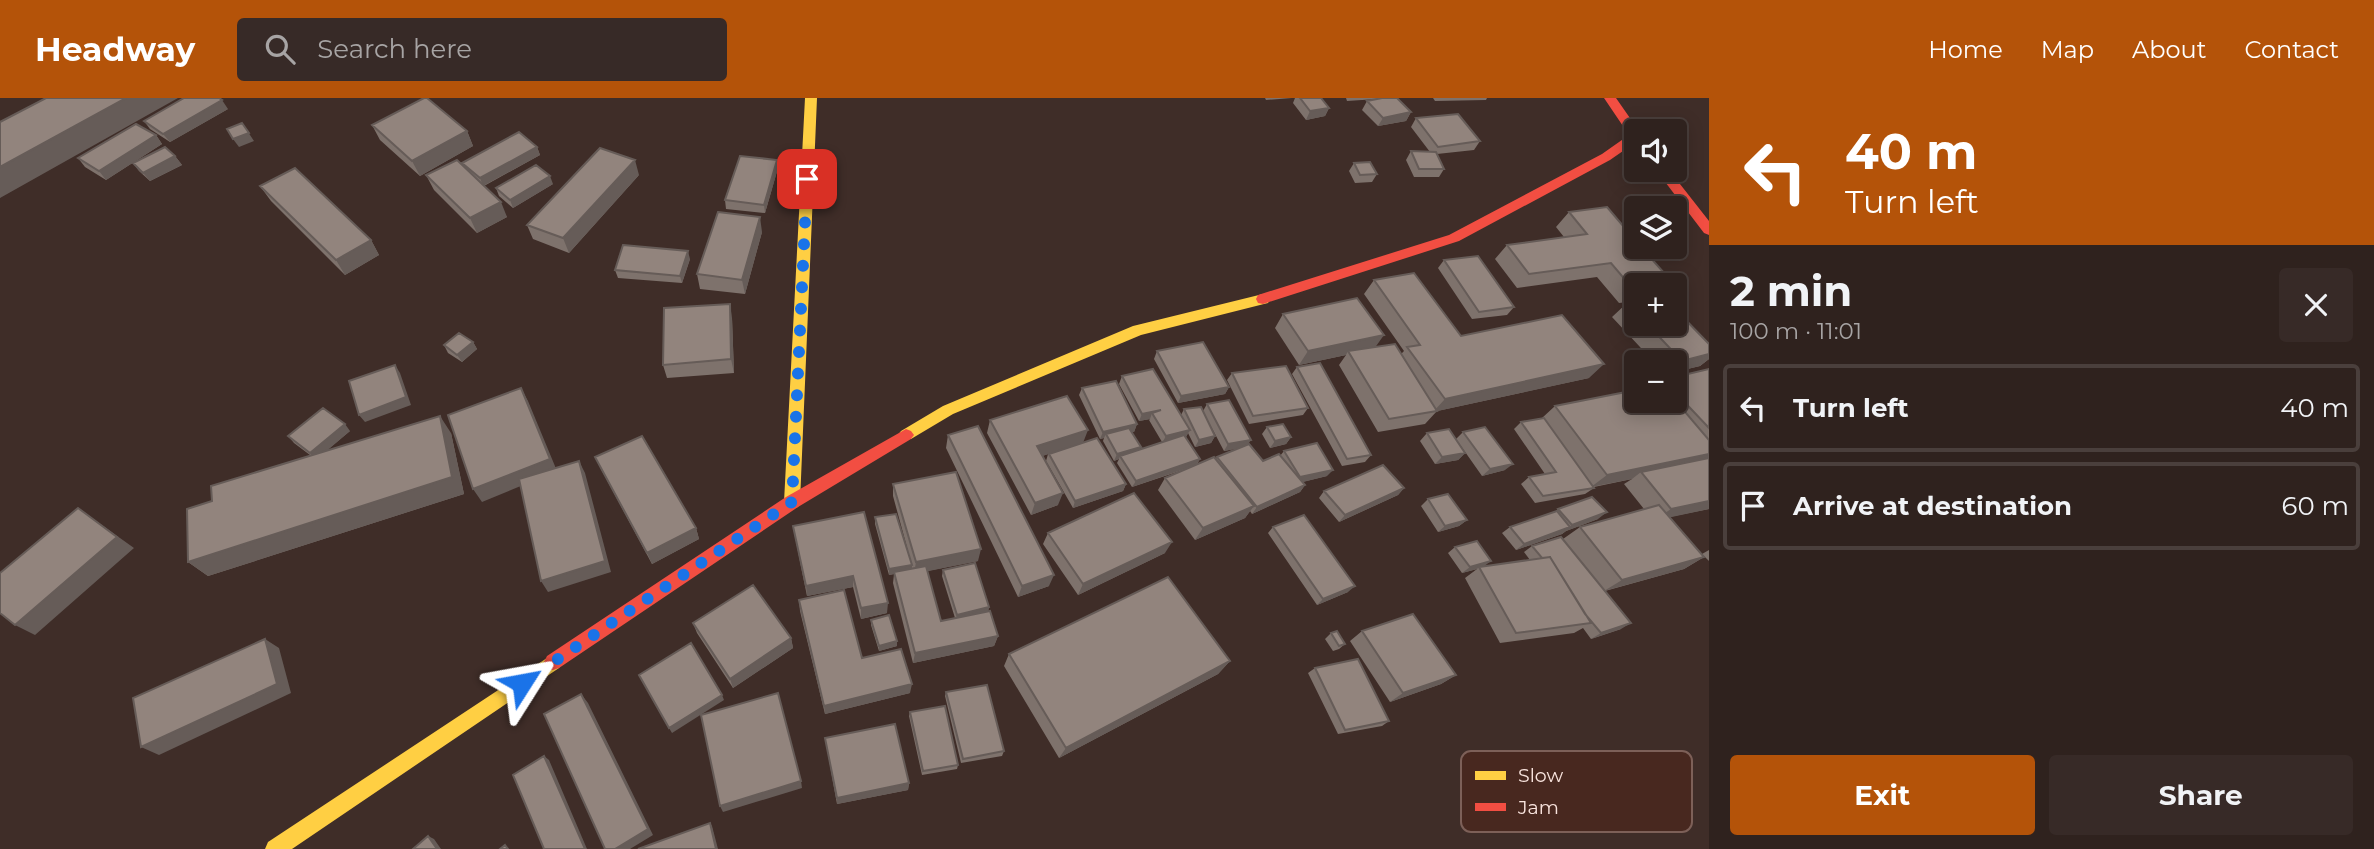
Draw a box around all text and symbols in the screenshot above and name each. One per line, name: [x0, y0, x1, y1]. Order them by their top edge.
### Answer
search box: [237, 18, 727, 81]
text: Headway: [35, 29, 195, 69]
icon: search: [261, 30, 299, 68]
text: Search here: [317, 33, 472, 65]
text: Home: [1928, 35, 2003, 64]
text: Map: [2041, 35, 2094, 64]
text: About: [2132, 35, 2206, 64]
text: Contact: [2244, 35, 2339, 64]
map controls: [1624, 119, 1687, 413]
button: sound: [1624, 119, 1687, 182]
text: 40 m: [1845, 122, 1977, 181]
icon: left: [1730, 126, 1821, 217]
pin: [777, 149, 837, 209]
icon: arrive: [788, 160, 826, 198]
text: Turn left: [1845, 182, 1979, 221]
button: layers: [1624, 196, 1687, 259]
text: 2 min: [1730, 265, 1852, 317]
button: close: [2279, 268, 2353, 342]
button: +: [1624, 273, 1687, 336]
text: 100 m · 11:01: [1730, 317, 1862, 345]
button: −: [1624, 350, 1687, 413]
icon: left: [1734, 389, 1772, 427]
text: Turn left: [1793, 392, 1909, 424]
text: 40 m: [2280, 392, 2349, 424]
icon: arrive: [1734, 487, 1772, 525]
text: Arrive at destination: [1793, 490, 2072, 522]
text: 60 m: [2282, 490, 2349, 522]
position arrow: [485, 646, 559, 720]
legend: [1461, 751, 1692, 832]
button: Exit: [1730, 755, 2035, 835]
button: Share: [2049, 755, 2353, 835]
text: Slow: [1518, 764, 1563, 787]
text: Jam: [1517, 796, 1559, 819]

